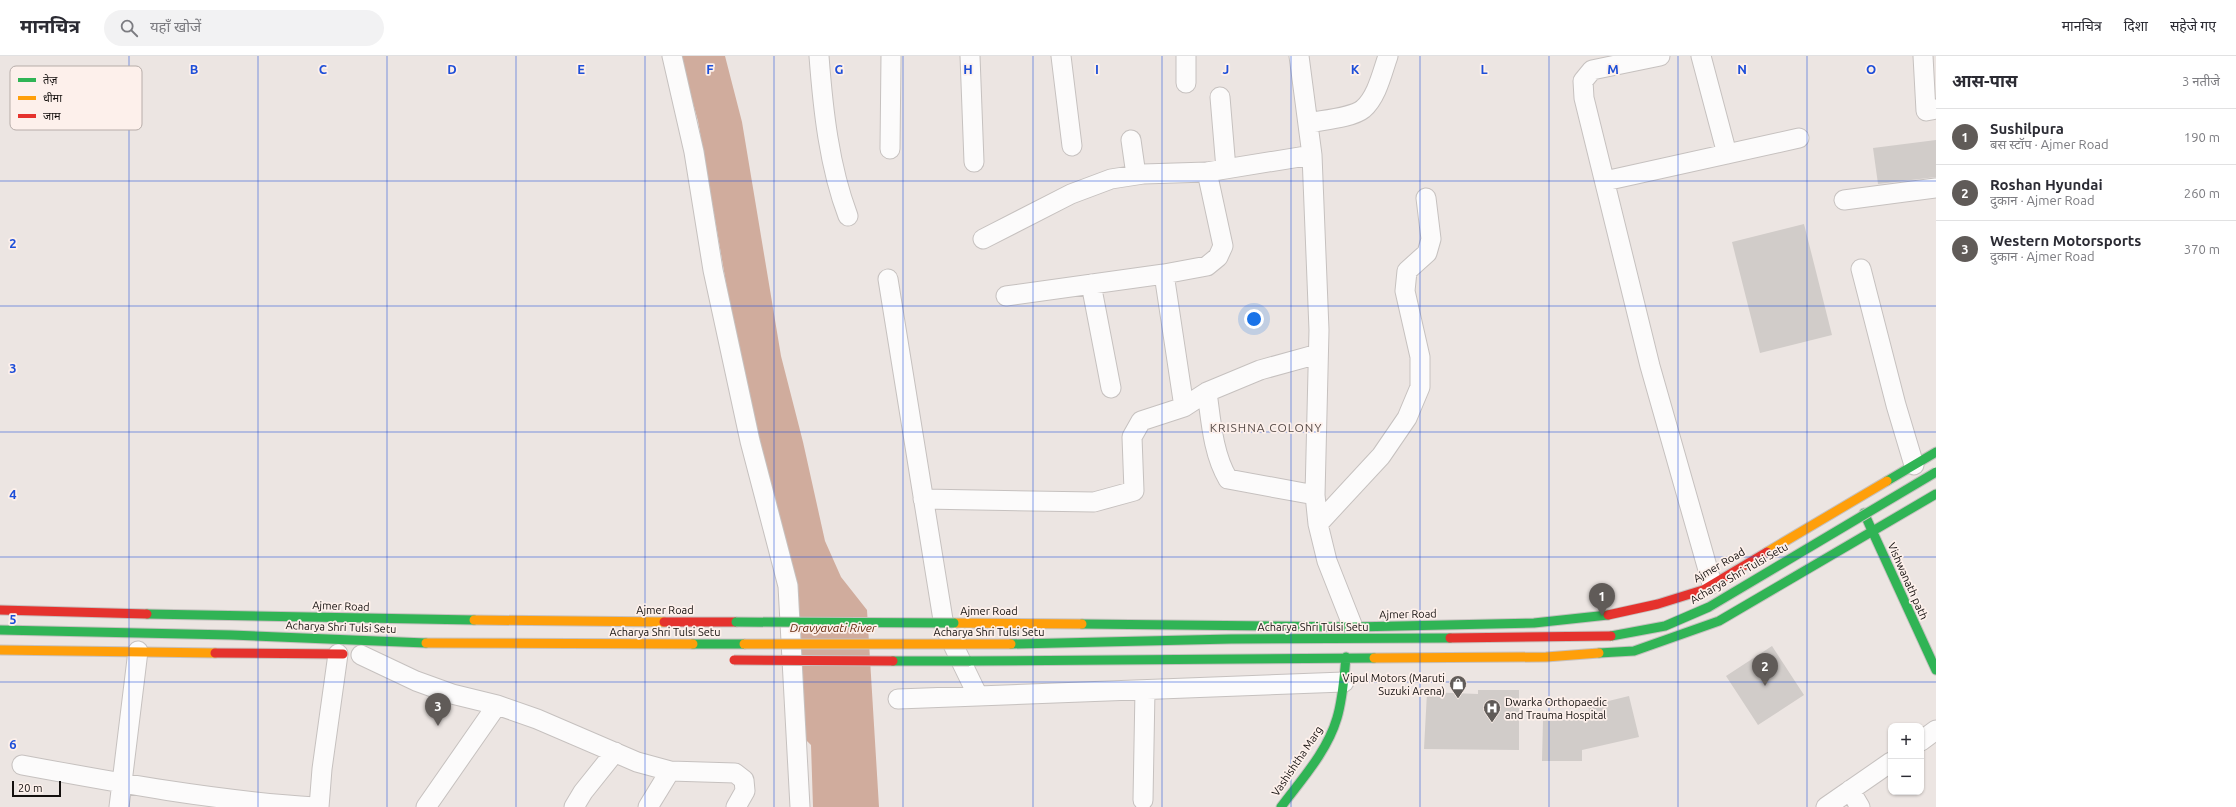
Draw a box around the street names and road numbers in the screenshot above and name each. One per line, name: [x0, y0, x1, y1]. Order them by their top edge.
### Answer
street label: Acharya Shri Tulsi Setu: [1688, 540, 1790, 606]
street label: Vishwanath path: [1886, 541, 1930, 621]
street label: Ajmer Road: [1691, 545, 1747, 585]
street label: Ajmer Road: [312, 599, 370, 613]
street label: Ajmer Road: [636, 604, 694, 616]
street label: Ajmer Road: [960, 605, 1018, 617]
street label: Ajmer Road: [1379, 607, 1437, 621]
street label: Acharya Shri Tulsi Setu: [285, 619, 397, 635]
street label: Acharya Shri Tulsi Setu: [1258, 621, 1368, 633]
street label: Acharya Shri Tulsi Setu: [610, 626, 720, 638]
street label: Acharya Shri Tulsi Setu: [934, 626, 1044, 638]
street label: Vashishtha Marg: [1269, 724, 1325, 798]

